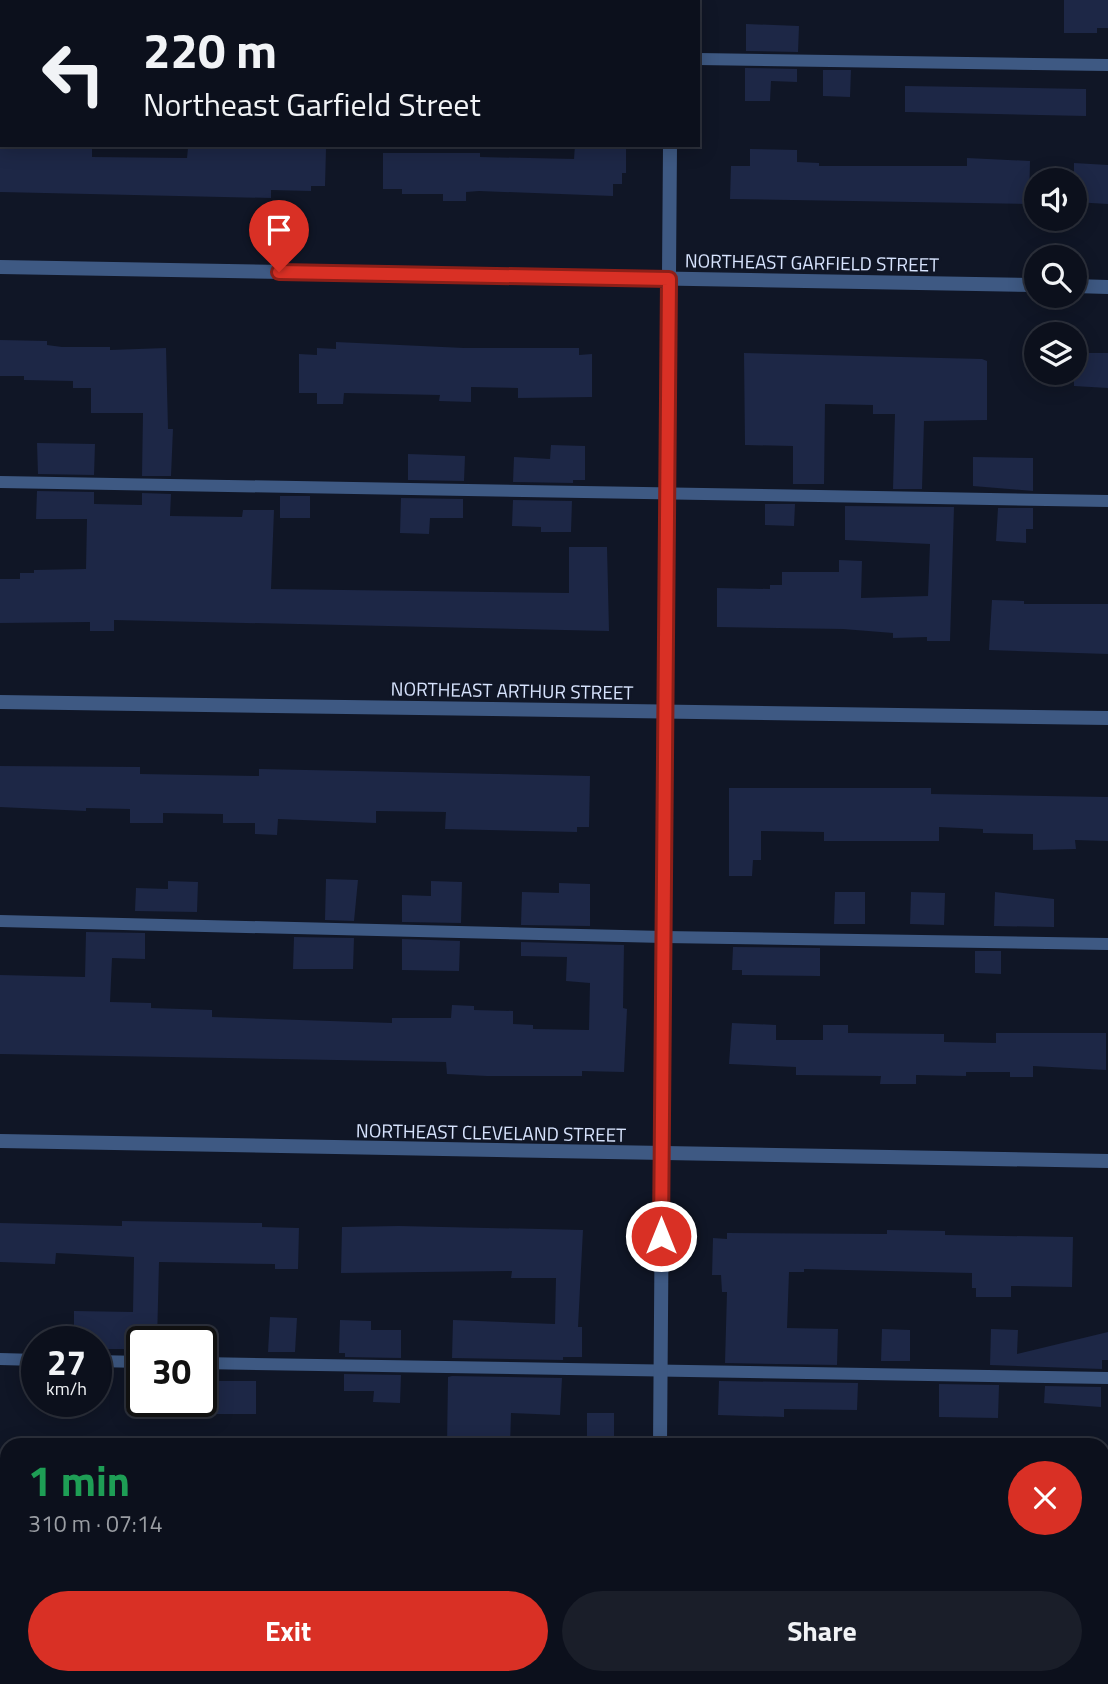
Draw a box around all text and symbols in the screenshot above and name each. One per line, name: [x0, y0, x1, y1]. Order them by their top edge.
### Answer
text: 220 m: [143, 12, 277, 87]
icon: left: [28, 28, 119, 119]
text: Northeast Garfield Street: [143, 80, 481, 128]
map controls: [1024, 168, 1087, 385]
button: sound: [1024, 168, 1087, 231]
pin: [249, 200, 309, 272]
icon: arrive: [260, 211, 298, 249]
street label: NORTHEAST GARFIELD STREET: [685, 245, 939, 279]
button: search: [1024, 245, 1087, 308]
button: layers: [1024, 322, 1087, 385]
street label: NORTHEAST ARTHUR STREET: [390, 673, 634, 707]
street label: NORTHEAST CLEVELAND STREET: [356, 1115, 626, 1149]
position arrow: [624, 1199, 698, 1273]
speed limit sign: 30: [126, 1326, 217, 1417]
text: 27: [47, 1335, 86, 1389]
text: km/h: [46, 1375, 87, 1402]
text: 1 min: [28, 1448, 130, 1512]
button: close: [1008, 1461, 1082, 1535]
text: 310 m · 07:14: [28, 1506, 163, 1541]
button: Exit: [28, 1591, 548, 1671]
button: Share: [562, 1591, 1082, 1671]

